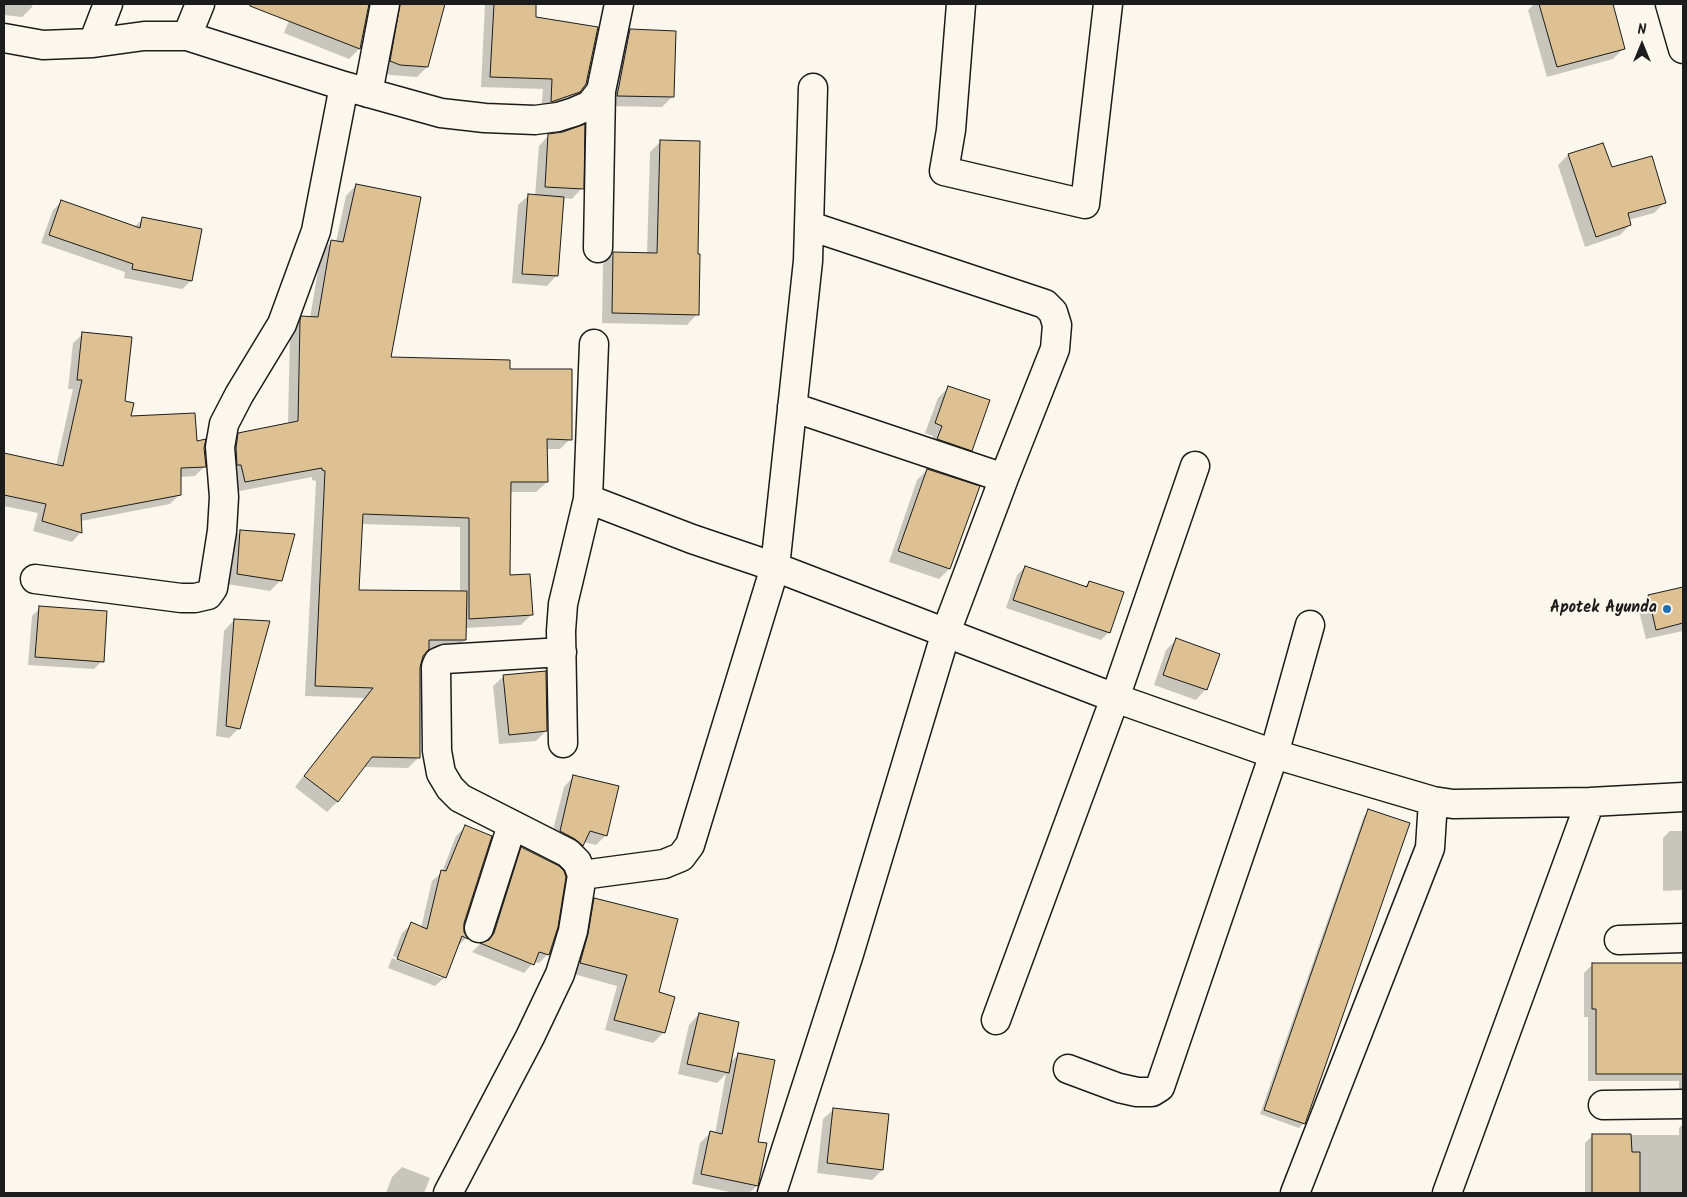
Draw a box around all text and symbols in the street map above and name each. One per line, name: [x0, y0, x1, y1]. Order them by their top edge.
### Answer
text: N: [1638, 19, 1646, 41]
north arrow: [1617, 20, 1667, 70]
place label: Apotek Ayunda: [1550, 599, 1657, 619]
marker: Apotek Ayunda: [1661, 603, 1673, 615]

